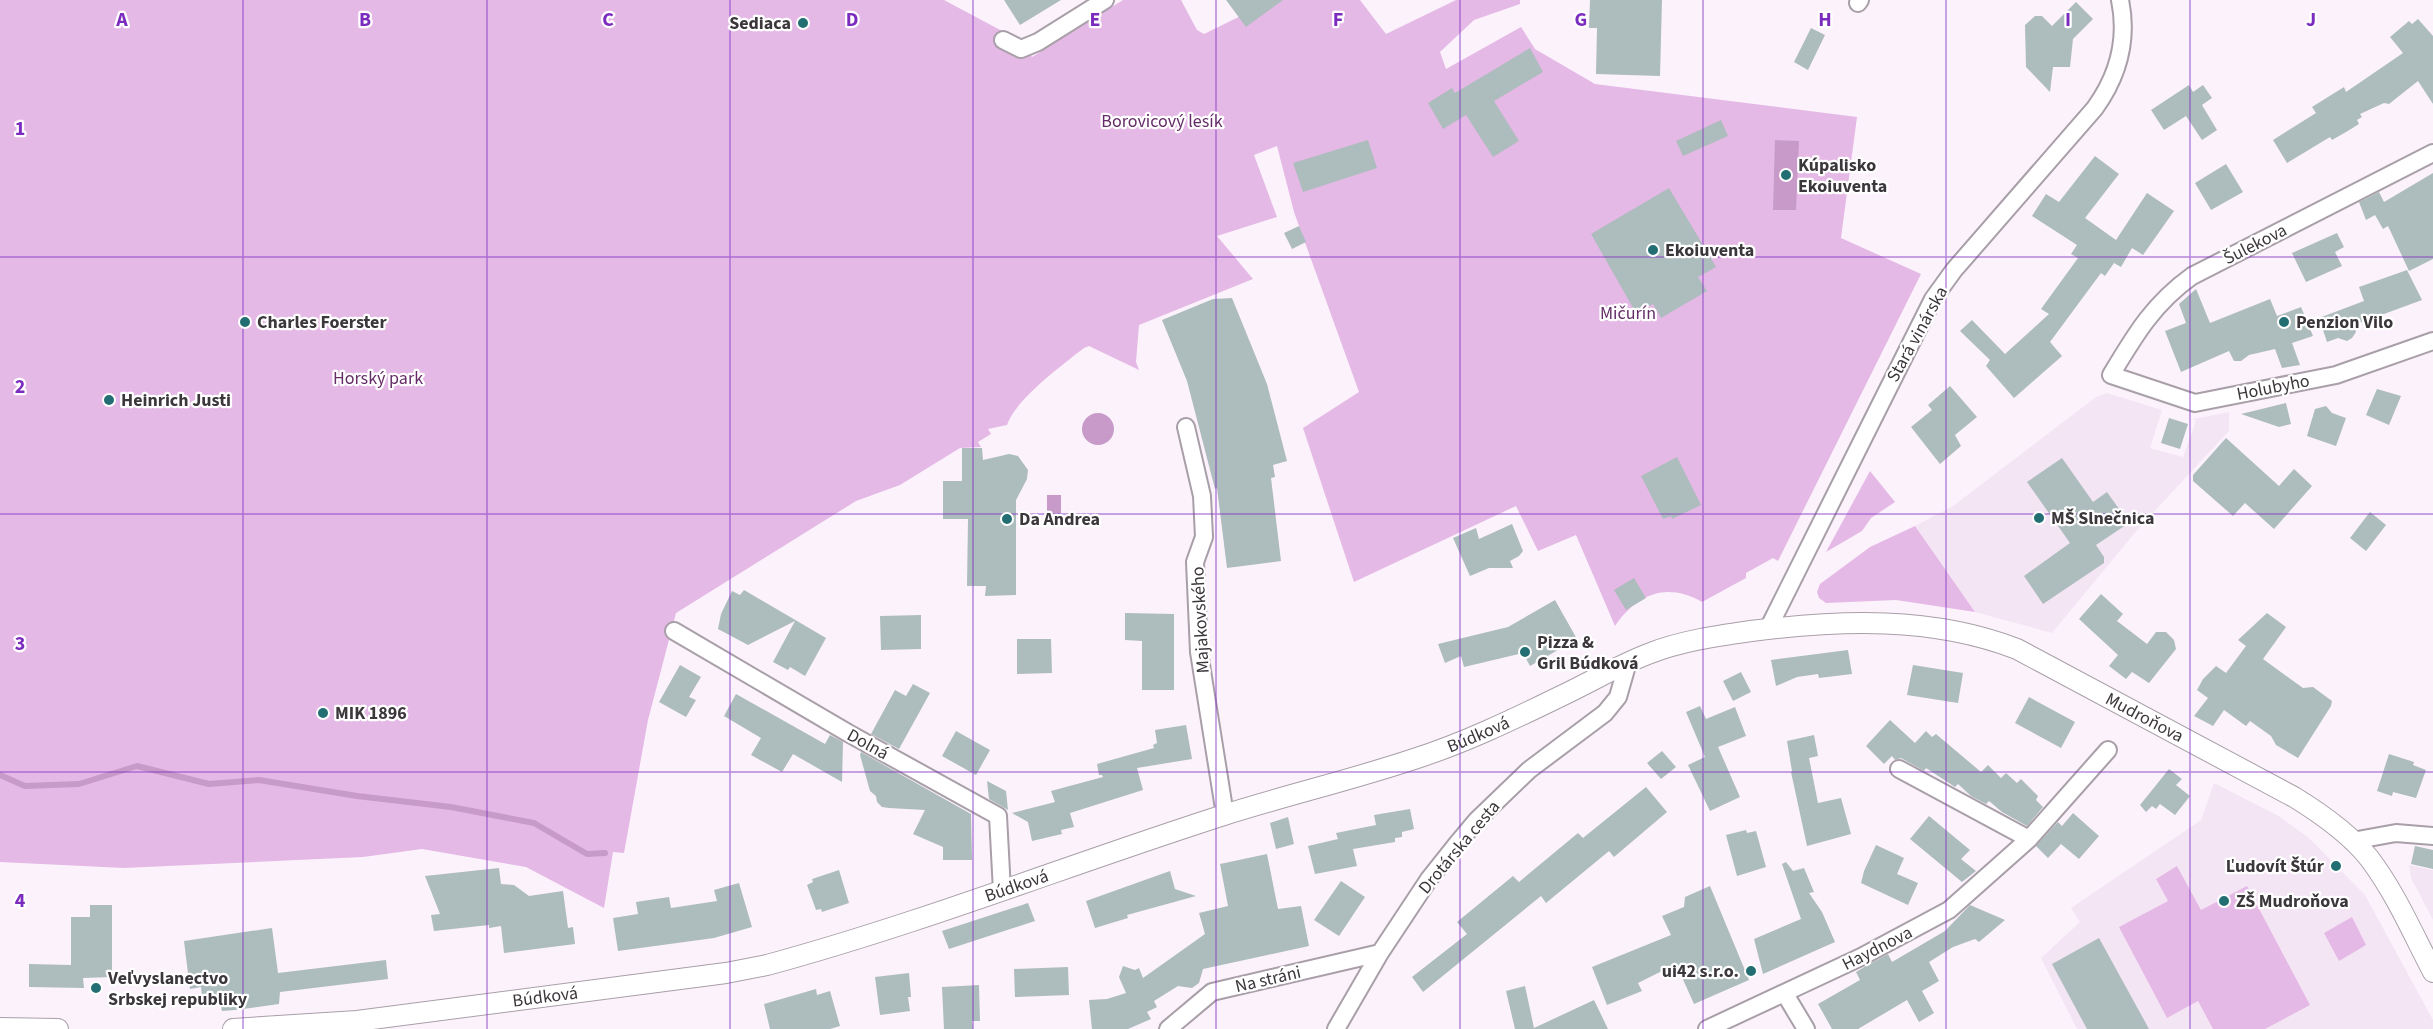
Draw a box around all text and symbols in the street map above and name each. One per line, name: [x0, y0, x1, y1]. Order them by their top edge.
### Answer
text: A: [115, 6, 128, 34]
text: B: [359, 6, 371, 34]
text: C: [602, 6, 614, 34]
text: D: [846, 6, 858, 34]
text: E: [1090, 6, 1100, 34]
text: F: [1333, 6, 1343, 34]
text: G: [1575, 6, 1587, 34]
text: H: [1818, 6, 1832, 34]
text: I: [2065, 6, 2071, 34]
text: J: [2306, 6, 2316, 34]
place label: Sediaca: [729, 11, 791, 36]
marker: Sediaca: [796, 16, 810, 30]
park label: Borovicový lesík: [1101, 109, 1223, 134]
text: 1: [15, 115, 25, 143]
place label: Kúpalisko Ekoiuventa: [1798, 153, 1887, 199]
marker: Kúpalisko Ekoiuventa: [1779, 168, 1793, 182]
street label: Šulekova: [2219, 218, 2291, 271]
place label: Ekoiuventa: [1665, 238, 1754, 263]
marker: Ekoiuventa: [1646, 243, 1660, 257]
street label: Stará vinárska: [1881, 282, 1954, 387]
park label: Mičurín: [1600, 301, 1656, 326]
place label: Charles Foerster: [257, 310, 387, 335]
place label: Penzion Vilo: [2296, 310, 2393, 335]
marker: Charles Foerster: [238, 315, 252, 329]
marker: Penzion Vilo: [2277, 315, 2291, 329]
park label: Horský park: [333, 366, 423, 391]
street label: Holubyho: [2235, 368, 2312, 407]
text: 2: [15, 373, 25, 401]
place label: Heinrich Justi: [121, 388, 231, 413]
marker: Heinrich Justi: [102, 393, 116, 407]
place label: MŠ Slnečnica: [2051, 506, 2155, 531]
place label: Da Andrea: [1019, 507, 1100, 532]
marker: MŠ Slnečnica: [2032, 511, 2046, 525]
marker: Da Andrea: [1000, 512, 1014, 526]
street label: Majakovského: [1185, 566, 1216, 674]
text: 3: [15, 630, 25, 658]
place label: Pizza & Gril Búdková: [1537, 630, 1639, 676]
marker: Pizza & Gril Búdková: [1518, 645, 1532, 659]
street label: Mudroňova: [2101, 687, 2188, 749]
place label: MIK 1896: [335, 701, 407, 726]
marker: MIK 1896: [316, 706, 330, 720]
street label: Búdková: [1443, 710, 1514, 759]
street label: Dolná: [842, 723, 893, 766]
street label: Drotárska cesta: [1413, 795, 1506, 899]
place label: Ľudovít Štúr: [2226, 854, 2325, 879]
marker: Ľudovít Štúr: [2329, 859, 2343, 873]
street label: Búdková: [981, 863, 1052, 909]
text: 4: [15, 887, 26, 915]
place label: ZŠ Mudroňova: [2236, 889, 2349, 914]
marker: ZŠ Mudroňova: [2217, 894, 2231, 908]
street label: Haydnova: [1838, 920, 1917, 977]
place label: ui42 s.r.o.: [1662, 959, 1739, 984]
street label: Na stráni: [1233, 960, 1303, 999]
marker: ui42 s.r.o.: [1744, 964, 1758, 978]
place label: Veľvyslanectvo Srbskej republiky: [107, 966, 248, 1012]
street label: Búdková: [511, 980, 579, 1014]
marker: Veľvyslanectvo Srbskej republiky: [89, 981, 103, 995]

